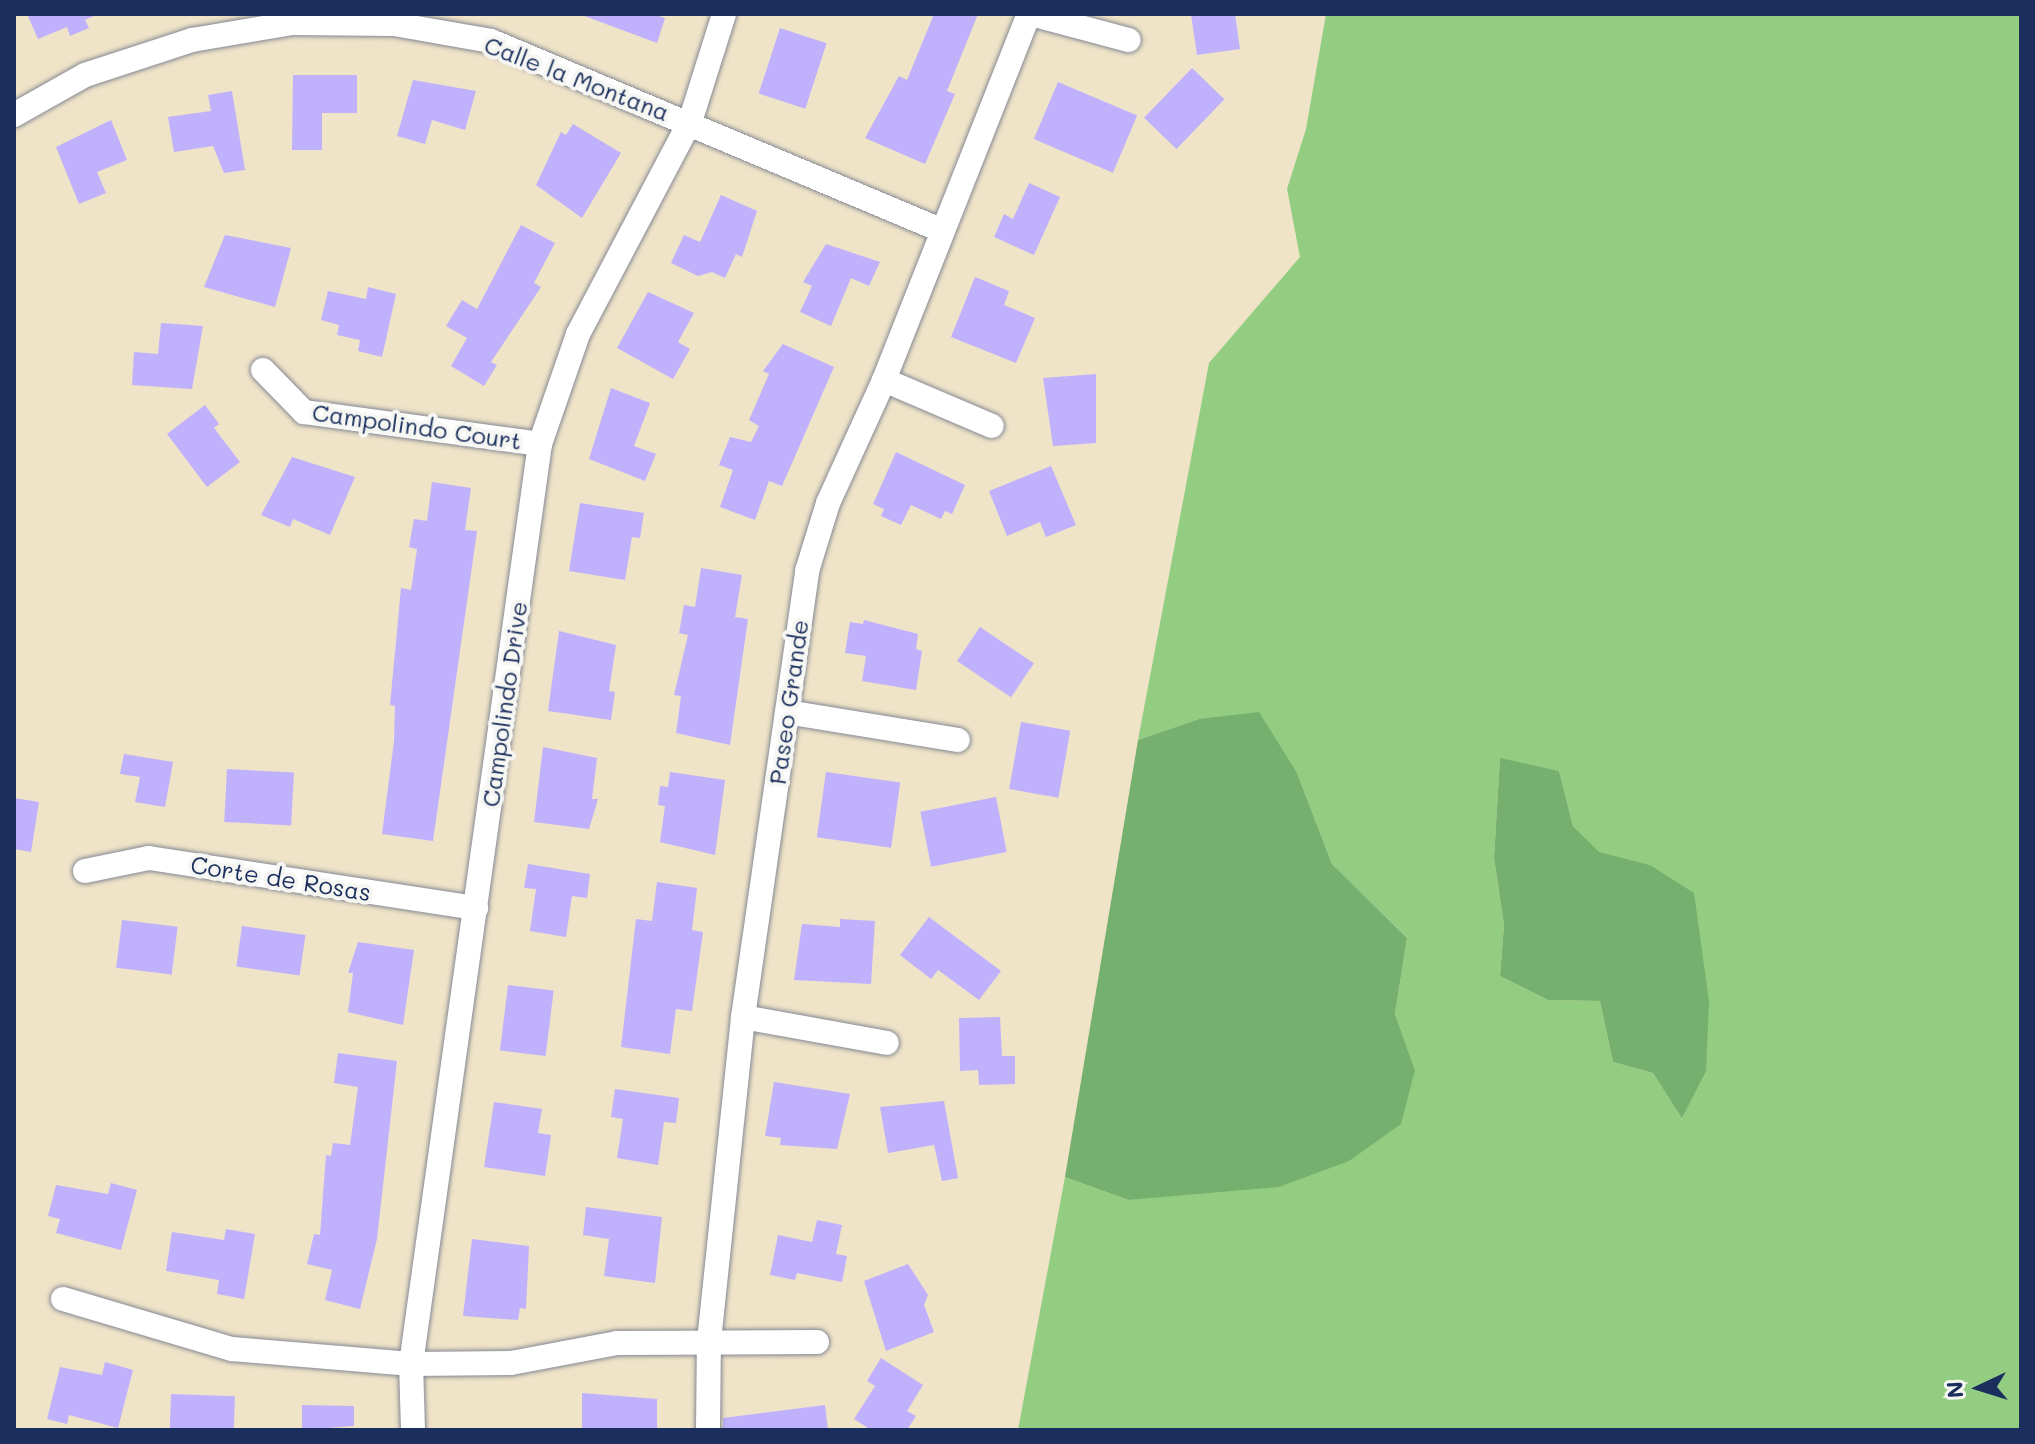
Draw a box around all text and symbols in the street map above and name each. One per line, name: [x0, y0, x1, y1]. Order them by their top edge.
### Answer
street label: Calle la Montana: [480, 29, 674, 127]
street label: Campolindo Court: [310, 397, 524, 455]
street label: Campolindo Drive: [475, 599, 533, 809]
street label: Paseo Grande: [762, 618, 814, 786]
street label: Corte de Rosas: [189, 850, 373, 906]
north arrow: [1939, 1348, 2019, 1428]
text: N: [1940, 1380, 1970, 1399]

